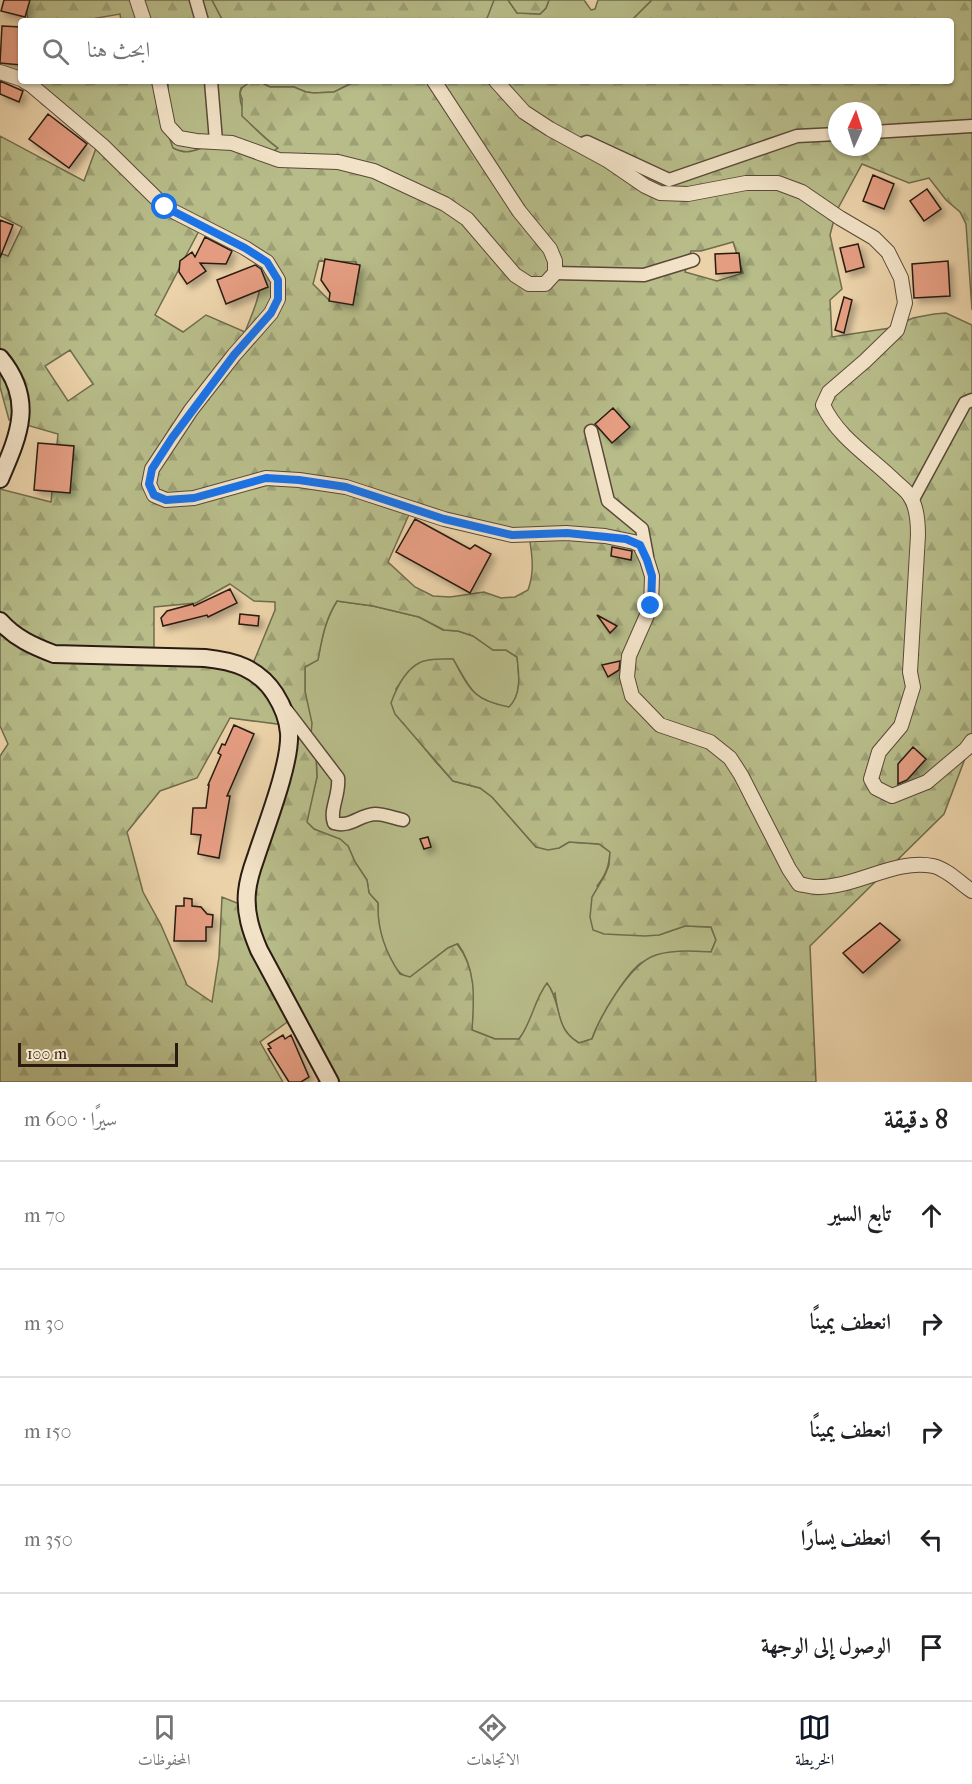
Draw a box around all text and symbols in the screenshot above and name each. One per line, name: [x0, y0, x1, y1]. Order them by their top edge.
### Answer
search box: [18, 18, 954, 84]
icon: search: [39, 35, 72, 68]
text: ابحث هنا: [87, 37, 150, 63]
north arrow: [828, 102, 882, 156]
route start: [151, 193, 177, 219]
route end: [637, 592, 663, 618]
scale bar: [18, 1040, 178, 1068]
text: 100 m: [27, 1044, 67, 1063]
text: 8 دقيقة: [884, 1104, 948, 1135]
text: سيرًا · 600 m: [24, 1108, 117, 1131]
icon: ahead: [915, 1199, 948, 1232]
text: تابع السير: [829, 1201, 891, 1227]
text: 70 m: [24, 1204, 66, 1227]
icon: right: [915, 1307, 948, 1340]
text: انعطف يمينًا: [810, 1309, 891, 1335]
text: 30 m: [24, 1312, 64, 1335]
icon: right: [915, 1415, 948, 1448]
text: انعطف يمينًا: [810, 1417, 891, 1443]
text: 150 m: [24, 1420, 72, 1443]
icon: left: [915, 1523, 948, 1556]
text: انعطف يسارًا: [801, 1525, 891, 1551]
text: 350 m: [24, 1528, 73, 1551]
icon: arrive: [915, 1631, 948, 1664]
text: الوصول إلى الوجهة: [761, 1633, 891, 1659]
tab: المحفوظات: [138, 1711, 191, 1775]
tab: الاتجاهات: [466, 1711, 520, 1775]
tab: الخريطة: [795, 1711, 834, 1775]

